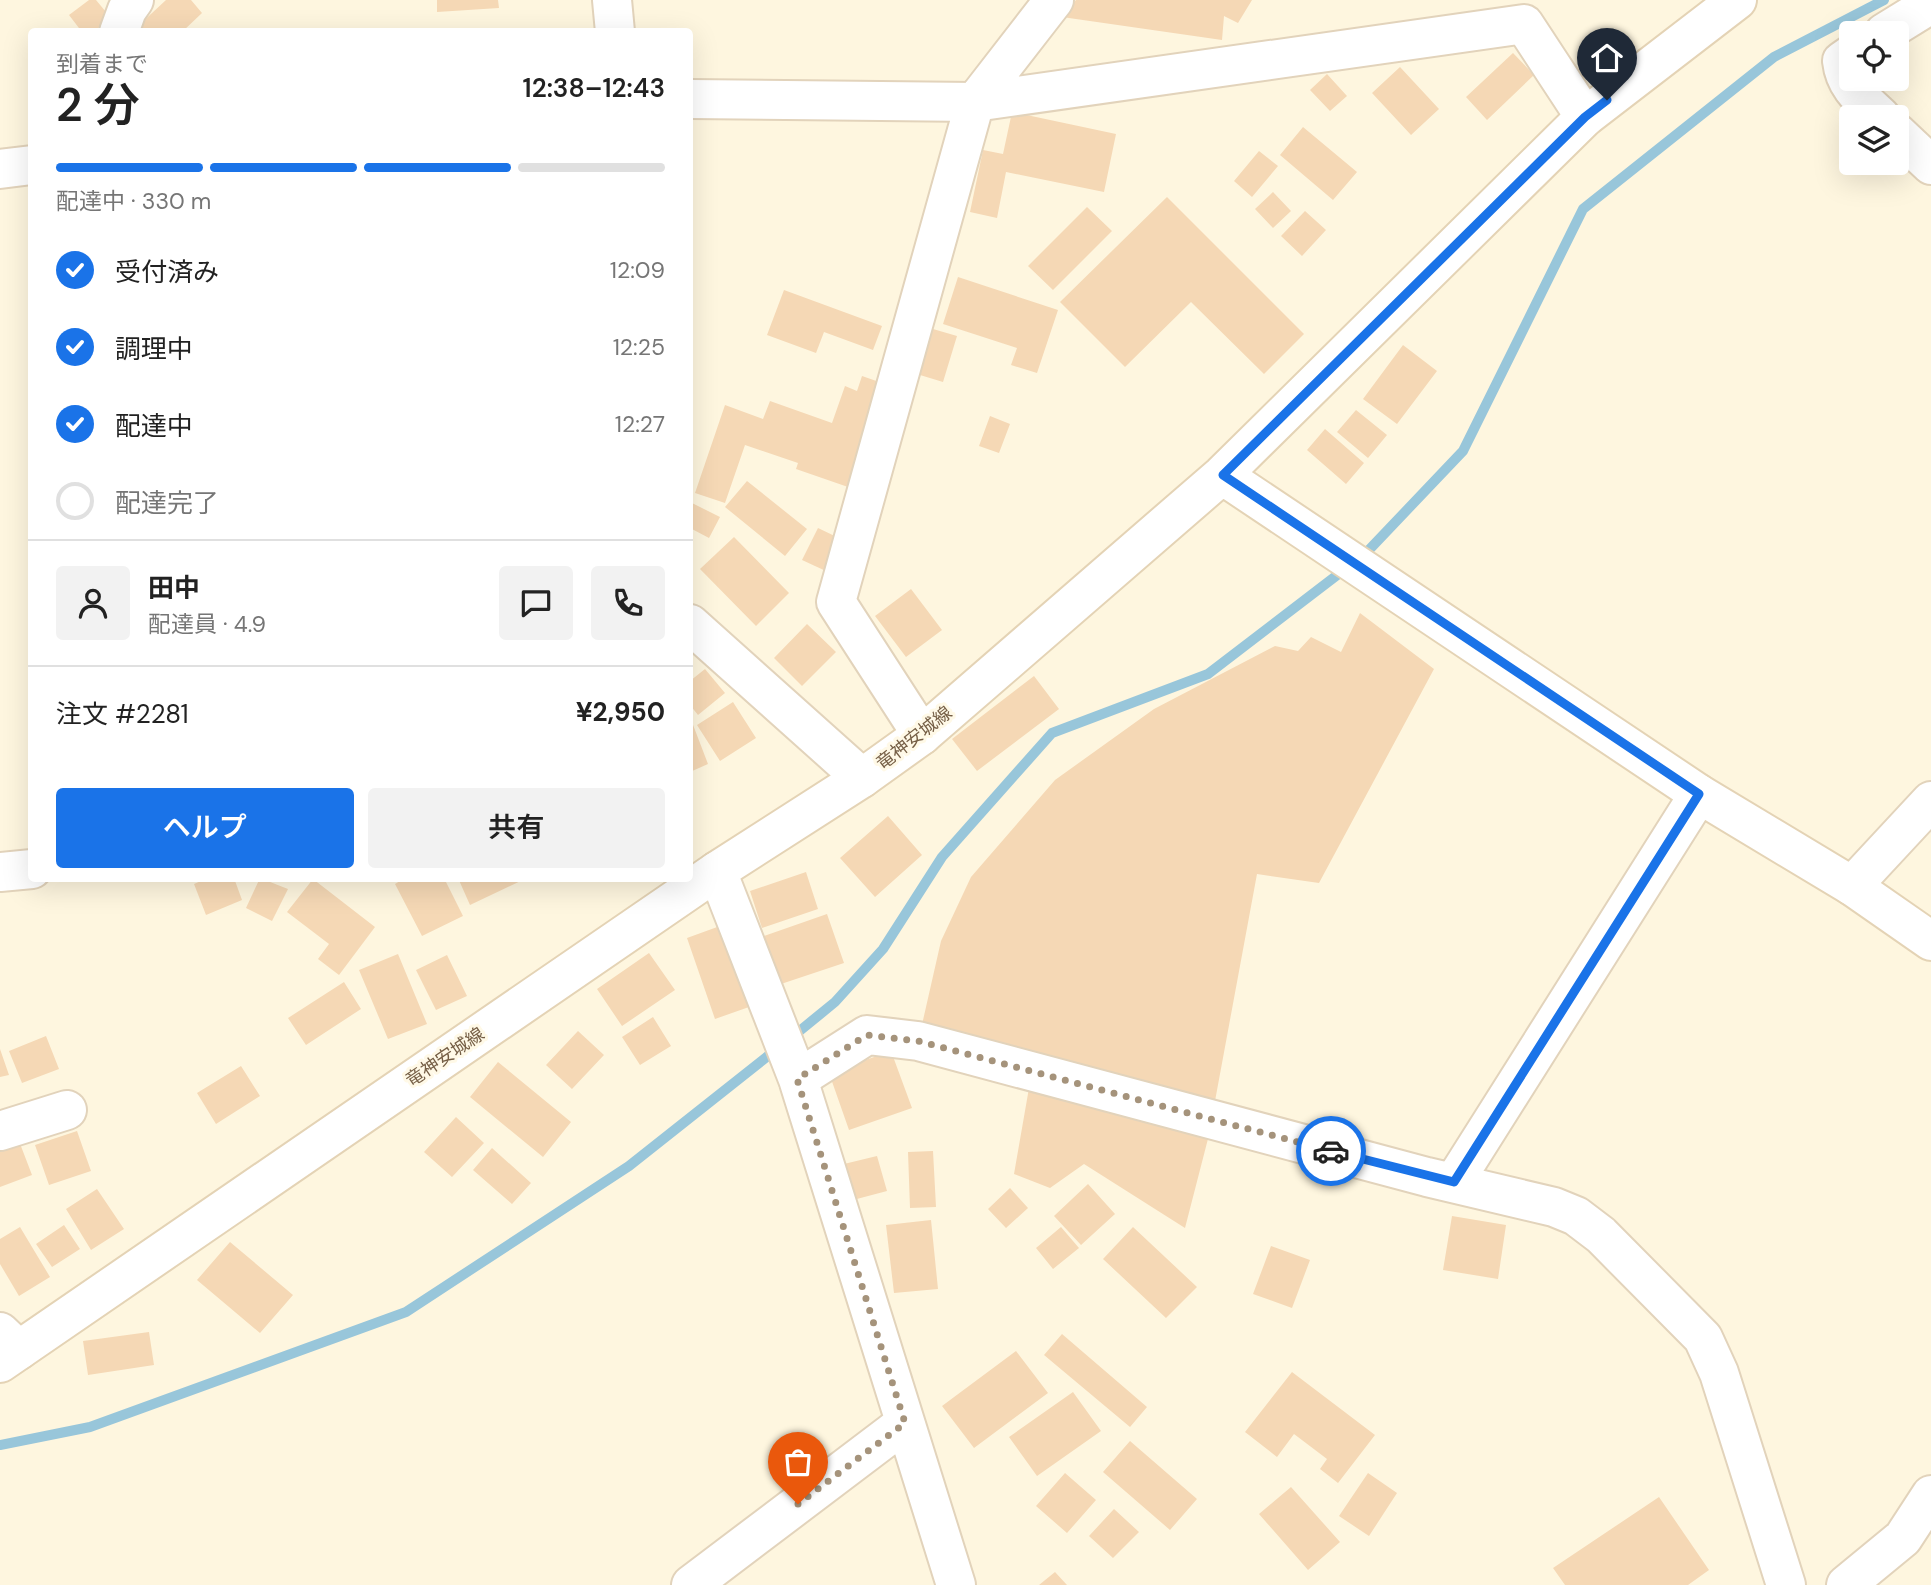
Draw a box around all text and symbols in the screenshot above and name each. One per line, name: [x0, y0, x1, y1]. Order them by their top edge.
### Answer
map controls: [1839, 21, 1909, 175]
button: locate: [1839, 21, 1909, 91]
pin: [1577, 28, 1637, 100]
icon: home: [1588, 39, 1626, 77]
text: 到着まで: [56, 49, 148, 79]
text: 12:38–12:43: [523, 71, 665, 105]
text: 2 分: [56, 75, 140, 135]
button: layers: [1839, 105, 1909, 175]
text: 配達中 · 330 m: [56, 186, 211, 216]
icon: check: [56, 251, 94, 289]
text: 受付済み: [115, 255, 219, 289]
text: 12:09: [610, 255, 665, 285]
icon: check: [56, 328, 94, 366]
text: 調理中: [115, 332, 193, 366]
text: 12:25: [613, 332, 665, 362]
icon: check: [56, 405, 94, 443]
text: 配達中: [115, 409, 193, 443]
text: 12:27: [615, 409, 665, 439]
text: 配達完了: [115, 486, 219, 520]
button: person: [56, 566, 130, 640]
button: chat: [499, 566, 573, 640]
button: phone: [591, 566, 665, 640]
text: 田中: [148, 571, 200, 605]
text: 配達員 · 4.9: [148, 609, 266, 639]
text: ¥2,950: [576, 695, 665, 729]
text: 注文 #2281: [56, 697, 189, 731]
street label: 竜神安城線: [871, 701, 957, 775]
button: ヘルプ: [56, 788, 354, 868]
button: 共有: [368, 788, 665, 868]
street label: 竜神安城線: [401, 1022, 489, 1092]
courier: [1296, 1116, 1366, 1186]
icon: car: [1312, 1132, 1350, 1170]
pin: [768, 1432, 828, 1504]
icon: bag: [779, 1443, 817, 1481]

